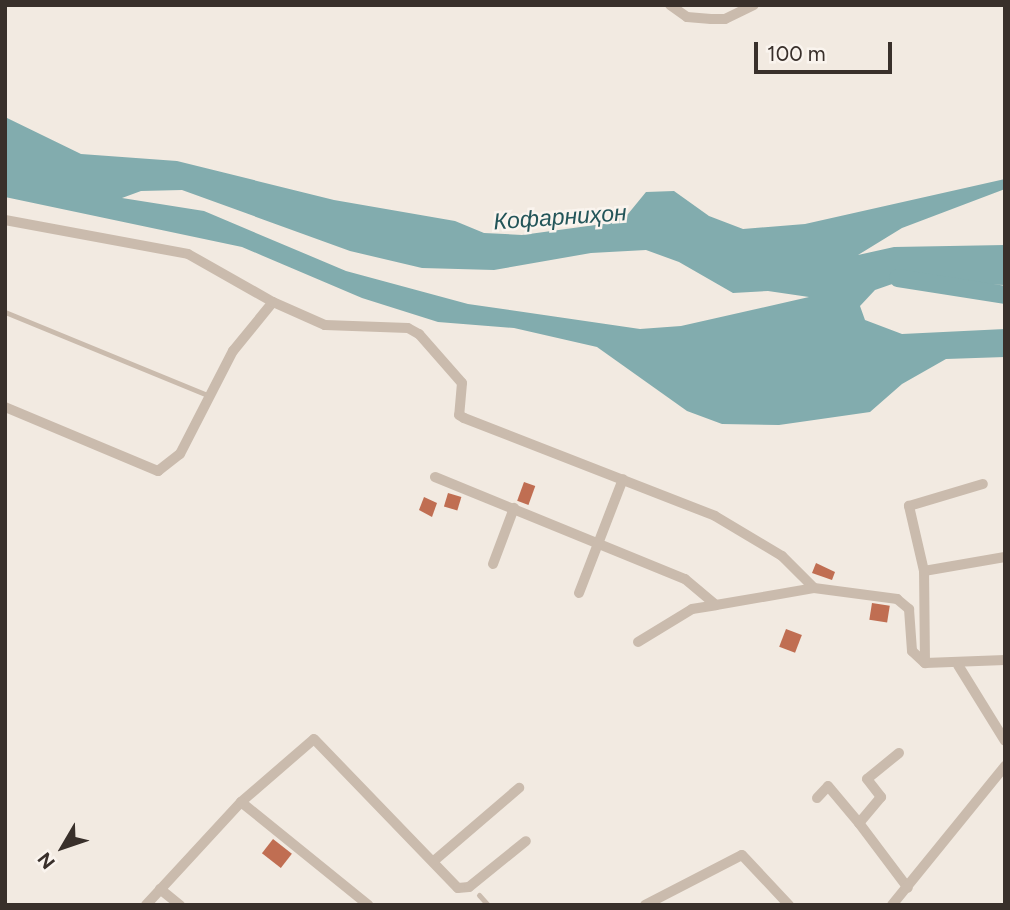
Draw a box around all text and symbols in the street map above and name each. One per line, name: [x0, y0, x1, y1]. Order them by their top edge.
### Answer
scale bar: [758, 28, 896, 72]
text: 100 m: [767, 41, 826, 66]
water label: Кофарниҳон: [492, 199, 628, 235]
north arrow: [28, 812, 98, 882]
text: N: [33, 848, 60, 873]

